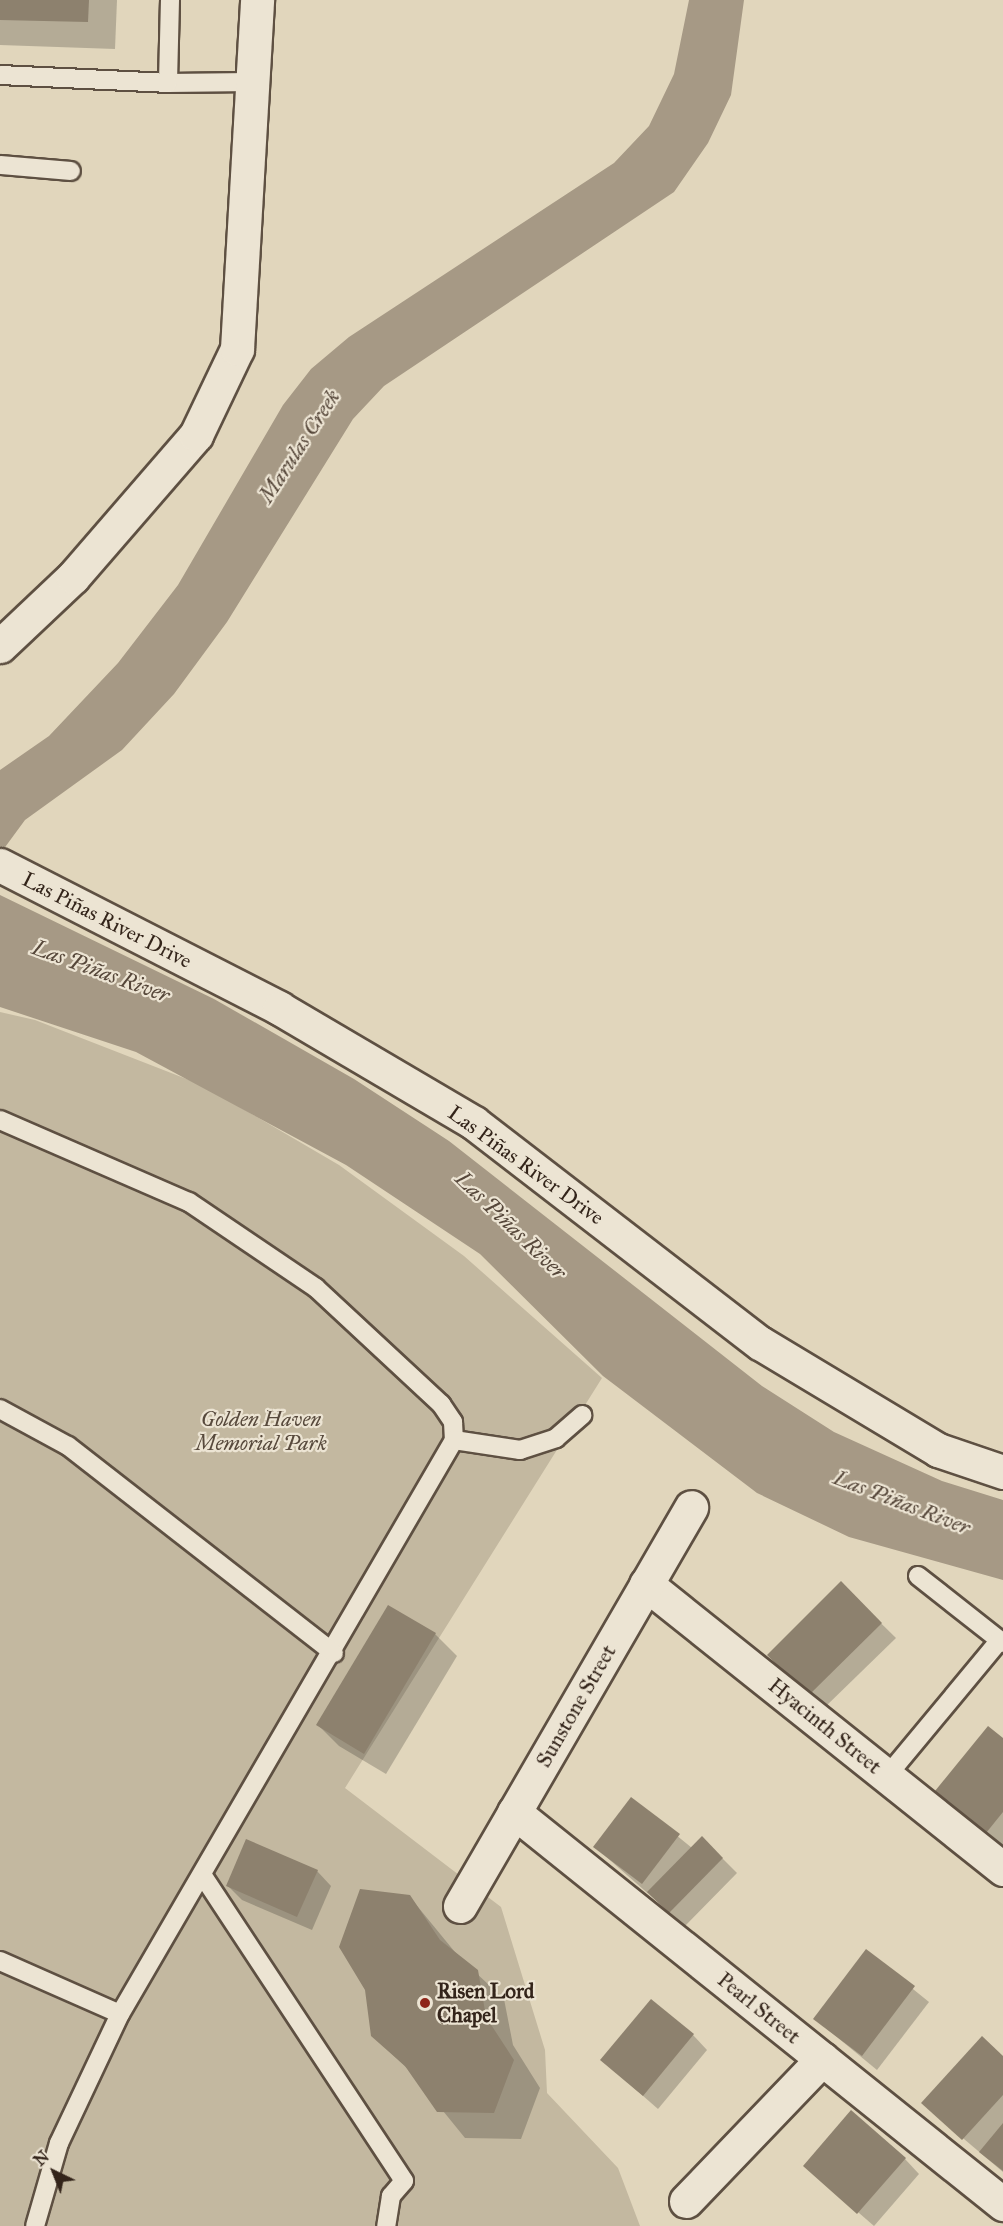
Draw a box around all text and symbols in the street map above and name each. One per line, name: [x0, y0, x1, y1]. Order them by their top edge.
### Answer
water label: Marulas Creek: [253, 384, 345, 508]
street label: Las Piñas River Drive: [18, 866, 196, 974]
water label: Las Piñas River: [29, 934, 173, 1008]
street label: Las Piñas River Drive: [443, 1100, 609, 1230]
water label: Las Piñas River: [450, 1165, 572, 1285]
park label: Golden Haven Memorial Park: [195, 1406, 327, 1456]
water label: Las Piñas River: [830, 1464, 974, 1540]
street label: Sunstone Street: [531, 1640, 621, 1772]
street label: Hyacinth Street: [763, 1673, 887, 1779]
street label: Pearl Street: [713, 1967, 805, 2049]
place label: Risen Lord Chapel: [437, 1978, 534, 2028]
marker: Risen Lord Chapel: [418, 1996, 432, 2010]
north arrow: [24, 2142, 84, 2202]
text: N: [30, 2147, 53, 2170]

